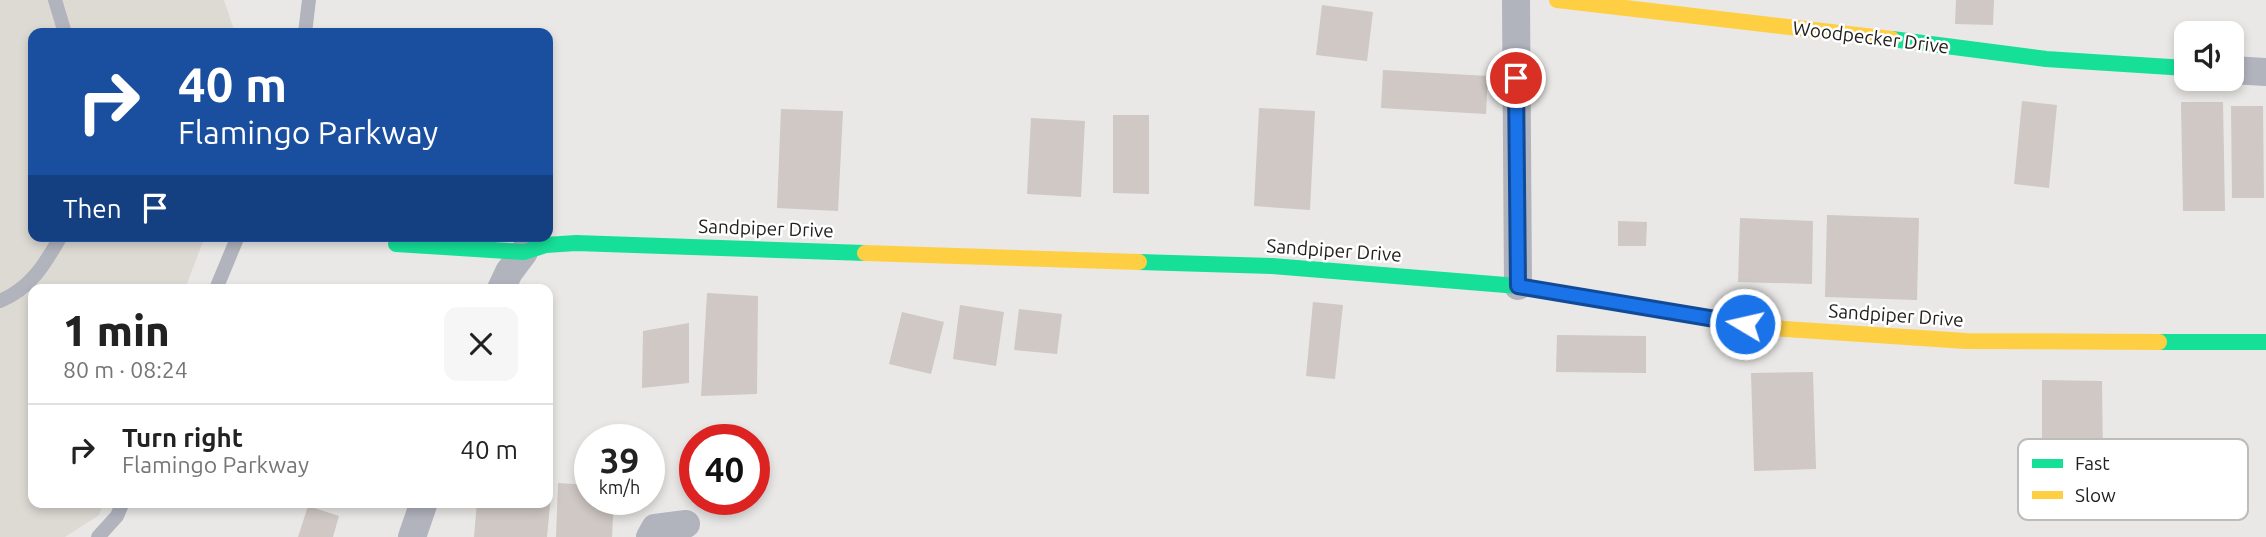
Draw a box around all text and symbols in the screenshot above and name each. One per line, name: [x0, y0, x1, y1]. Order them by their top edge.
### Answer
street label: Woodpecker Drive: [1792, 16, 1950, 58]
map controls: [2174, 21, 2244, 91]
button: sound: [2174, 21, 2244, 91]
pin: [1486, 48, 1546, 108]
icon: right: [63, 56, 154, 147]
text: 40 m: [178, 56, 287, 111]
icon: arrive: [1497, 59, 1535, 97]
text: Flamingo Parkway: [178, 114, 438, 150]
icon: arrive: [136, 189, 174, 227]
text: Then: [63, 194, 122, 223]
street label: Sandpiper Drive: [698, 215, 834, 241]
street label: Sandpiper Drive: [1266, 234, 1402, 266]
position arrow: [1708, 287, 1782, 361]
street label: Sandpiper Drive: [1828, 299, 1964, 331]
text: 1 min: [63, 307, 170, 354]
button: close: [444, 307, 518, 381]
text: 80 m · 08:24: [63, 357, 188, 382]
text: Turn right: [122, 423, 243, 452]
speed limit sign: 40: [679, 424, 770, 515]
icon: right: [63, 431, 101, 469]
text: 40 m: [460, 435, 518, 464]
legend: [2018, 439, 2248, 520]
text: 39: [600, 440, 639, 480]
text: Flamingo Parkway: [122, 452, 309, 477]
text: Fast: [2075, 452, 2110, 474]
text: km/h: [599, 477, 640, 497]
text: Slow: [2075, 484, 2116, 506]

